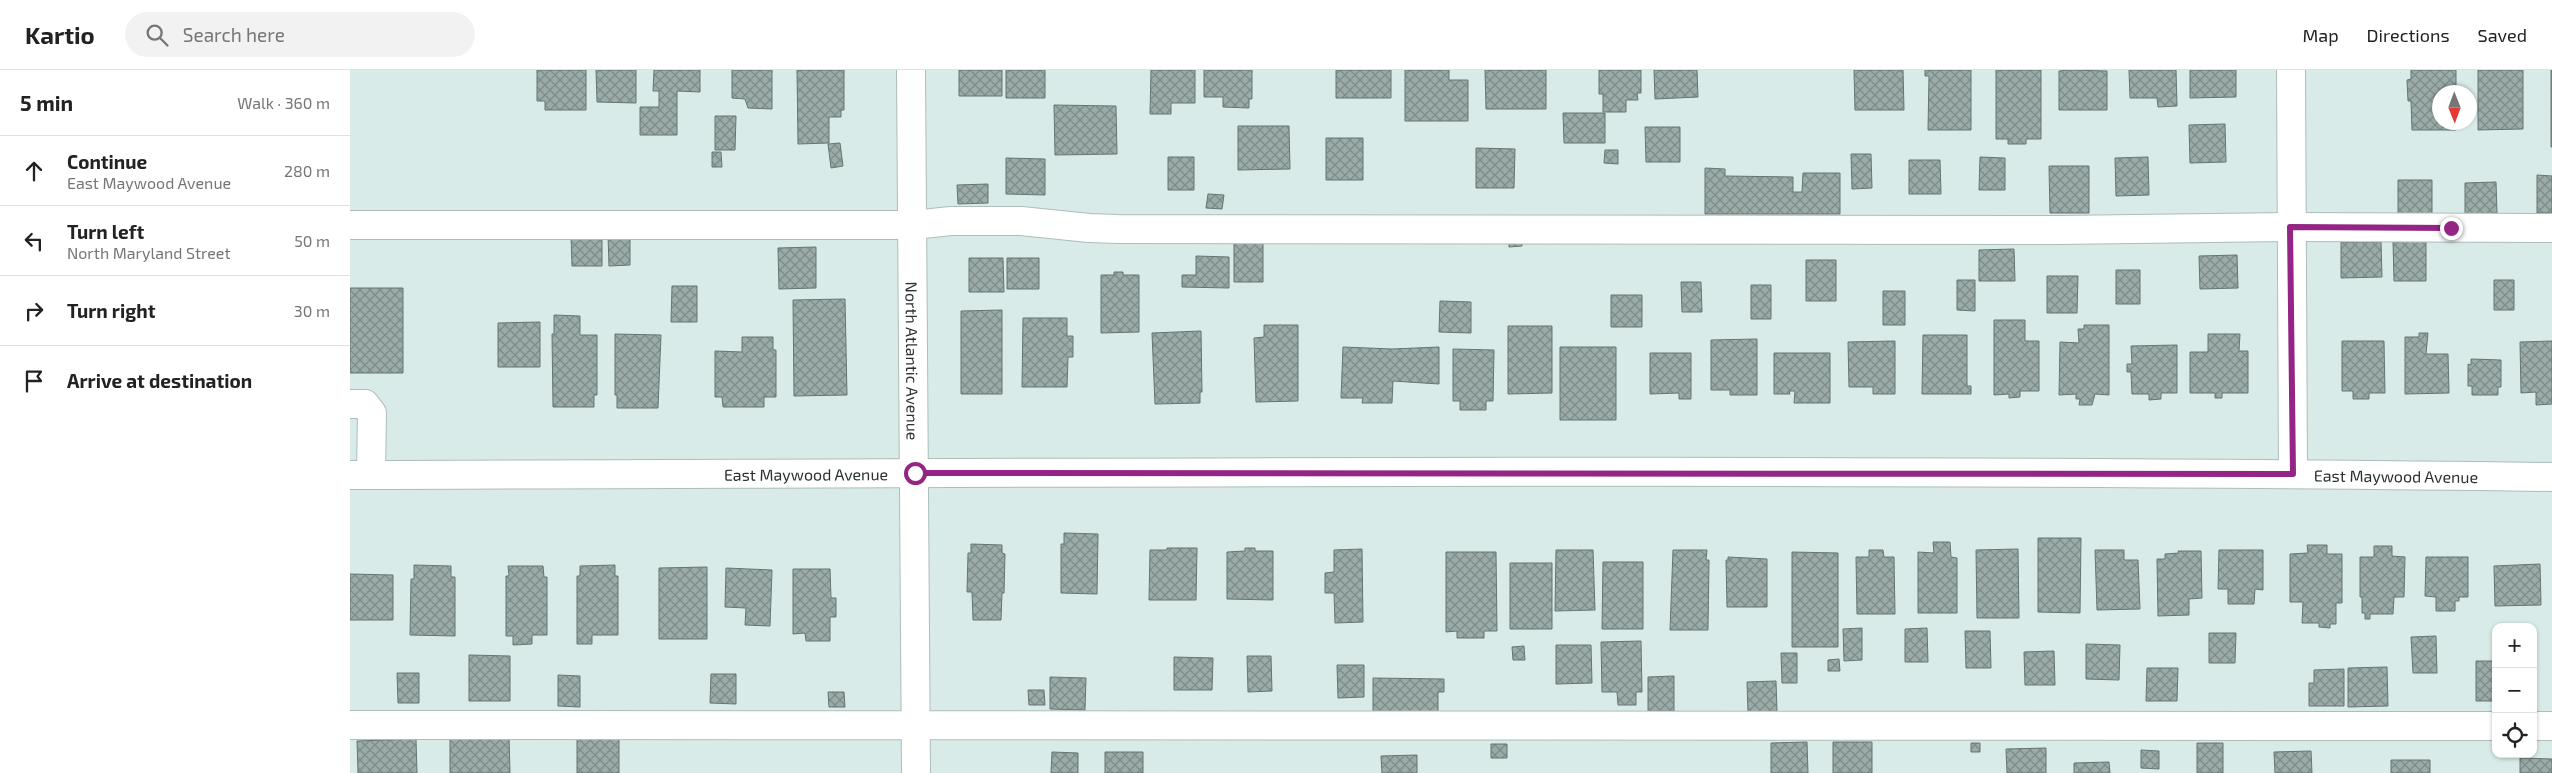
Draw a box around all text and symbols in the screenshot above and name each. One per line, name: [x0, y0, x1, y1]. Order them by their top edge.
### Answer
search box: [125, 12, 475, 57]
text: Kartio: [25, 20, 95, 49]
icon: search: [143, 21, 171, 49]
text: Search here: [183, 23, 285, 46]
text: Map: [2302, 24, 2339, 46]
text: Directions: [2367, 24, 2450, 46]
text: Saved: [2478, 24, 2527, 46]
north arrow: [2432, 85, 2477, 130]
text: 5 min: [20, 90, 73, 115]
text: Walk · 360 m: [237, 93, 330, 112]
text: Continue: [67, 150, 147, 173]
icon: ahead: [20, 157, 48, 185]
text: 280 m: [284, 161, 330, 180]
text: East Maywood Avenue: [67, 173, 231, 192]
route end: [2440, 217, 2463, 240]
text: Turn left: [67, 220, 144, 243]
icon: left: [20, 227, 48, 255]
text: 50 m: [294, 231, 330, 250]
text: North Maryland Street: [67, 243, 230, 262]
street label: North Atlantic Avenue: [903, 281, 923, 440]
icon: right: [20, 297, 48, 325]
text: Turn right: [67, 299, 155, 322]
text: 30 m: [294, 301, 330, 320]
icon: arrive: [20, 367, 48, 395]
text: Arrive at destination: [67, 369, 252, 392]
route start: [904, 462, 927, 485]
street label: East Maywood Avenue: [724, 464, 888, 483]
street label: East Maywood Avenue: [2314, 465, 2478, 486]
map controls: [2492, 623, 2537, 758]
button: +: [2492, 623, 2537, 668]
button: −: [2492, 668, 2537, 713]
button: locate: [2492, 713, 2537, 758]

